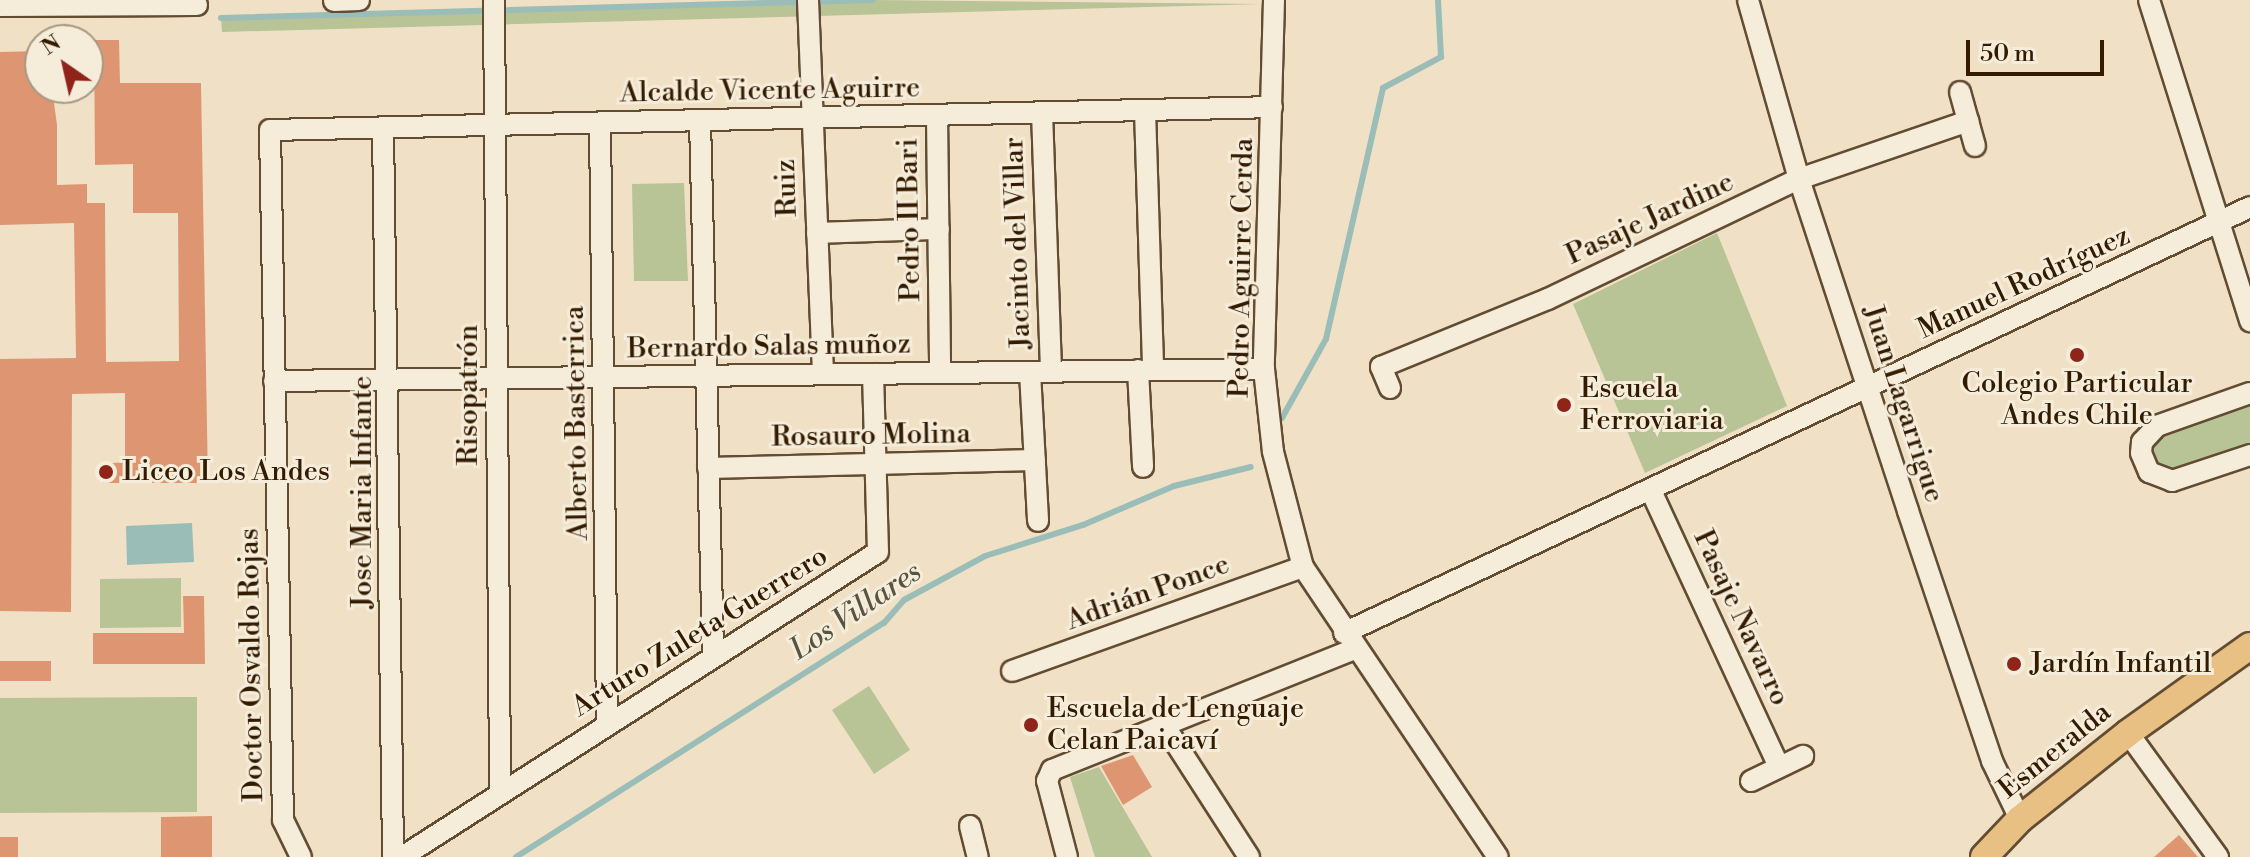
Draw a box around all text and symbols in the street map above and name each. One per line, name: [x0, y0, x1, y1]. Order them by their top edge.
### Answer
north arrow: [24, 24, 104, 104]
scale bar: [1970, 24, 2108, 74]
text: N: [37, 29, 66, 61]
text: 50 m: [1980, 39, 2035, 69]
street label: Alcalde Vicente Aguirre: [619, 72, 921, 110]
street label: Jacinto del Villar: [998, 137, 1038, 349]
street label: Pedro II Bari: [892, 138, 928, 302]
street label: Pedro Aguirre Cerda: [1223, 138, 1261, 398]
street label: Ruiz: [769, 158, 805, 218]
street label: Pasaje Jardine: [1561, 166, 1739, 272]
street label: Manuel Rodríguez: [1912, 219, 2136, 347]
street label: Juan Lagarrigue: [1855, 301, 1951, 507]
street label: Alberto Basterrica: [558, 305, 596, 541]
street label: Risopatrón: [452, 324, 486, 466]
street label: Bernardo Salas muñoz: [627, 328, 911, 366]
marker: Colegio Particular Andes Chile: [2068, 346, 2086, 364]
place label: Colegio Particular Andes Chile: [1961, 367, 2193, 433]
place label: Escuela Ferroviaria: [1580, 372, 1724, 438]
street label: Jose Maria Infante: [346, 376, 380, 608]
marker: Escuela Ferroviaria: [1555, 396, 1573, 414]
street label: Rosauro Molina: [771, 417, 971, 455]
place label: Liceo Los Andes: [122, 455, 330, 489]
marker: Liceo Los Andes: [97, 463, 115, 481]
street label: Pasaje Navarro: [1686, 525, 1796, 711]
street label: Doctor Osvaldo Rojas: [233, 528, 271, 802]
street label: Arturo Zuleta Guerrero: [566, 540, 834, 724]
street label: Adrián Ponce: [1062, 548, 1234, 638]
water label: Los Villares: [784, 554, 928, 668]
place label: Jardín Infantil: [2030, 647, 2211, 681]
marker: Jardín Infantil: [2005, 655, 2023, 673]
place label: Escuela de Lenguaje Celan Paicaví: [1047, 692, 1304, 758]
street label: Esmeralda: [1992, 696, 2118, 806]
marker: Escuela de Lenguaje Celan Paicaví: [1022, 716, 1040, 734]

